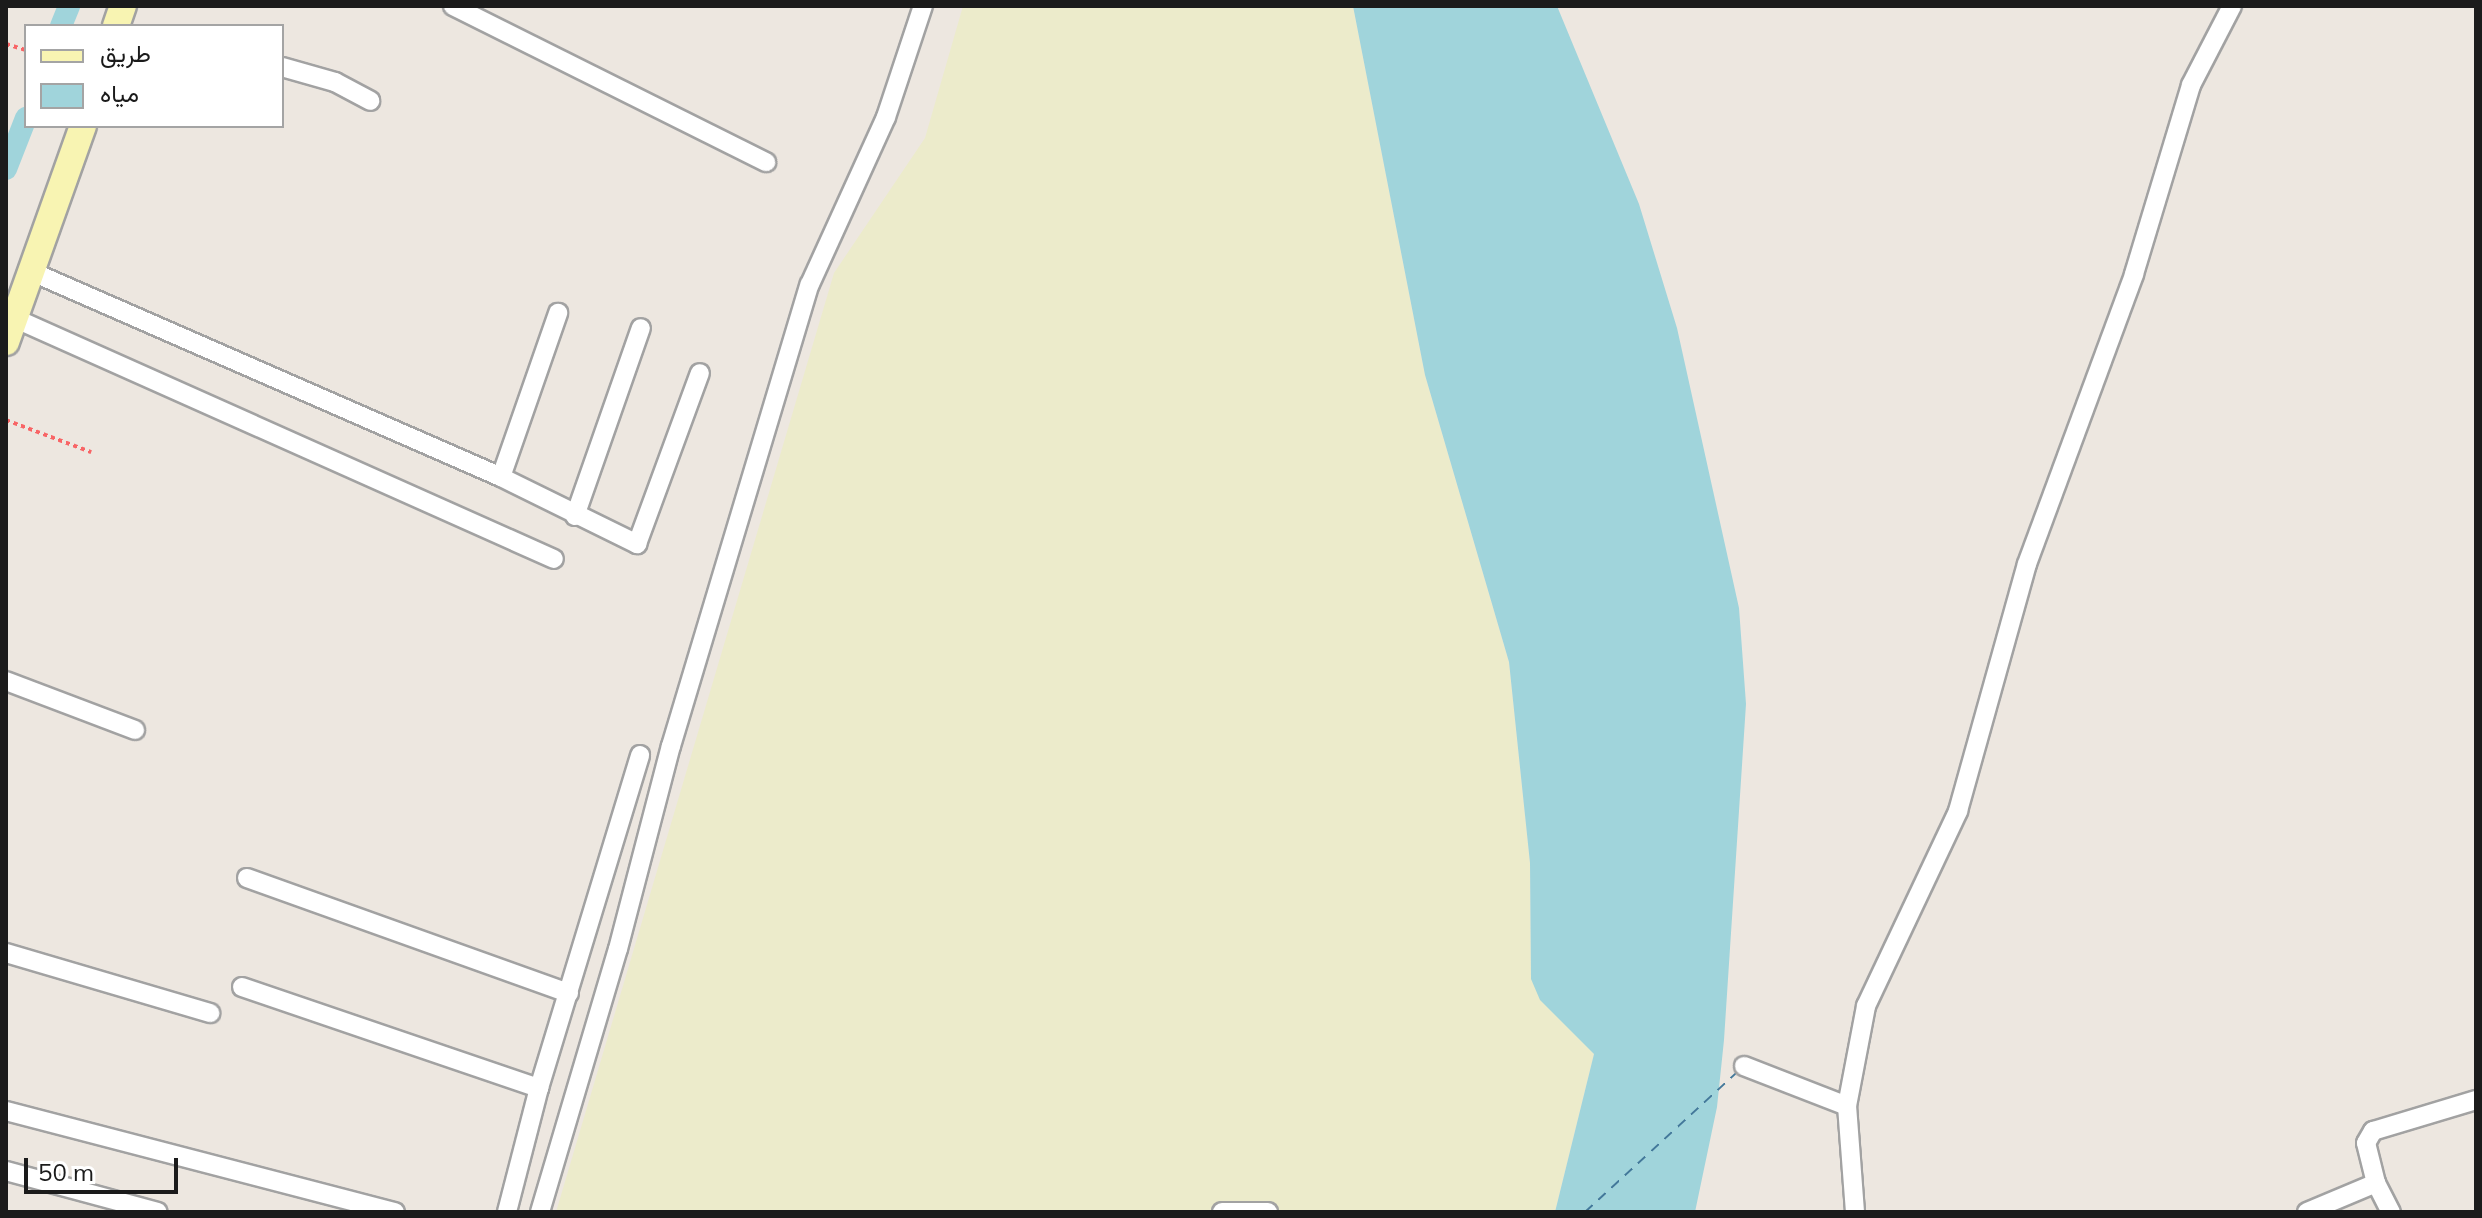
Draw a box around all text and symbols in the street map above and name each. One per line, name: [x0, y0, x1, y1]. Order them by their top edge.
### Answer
legend: [24, 24, 284, 128]
text: طريق: [100, 38, 151, 68]
text: مياه: [100, 78, 139, 108]
scale bar: [28, 1142, 182, 1192]
text: 50 m: [38, 1157, 94, 1187]

